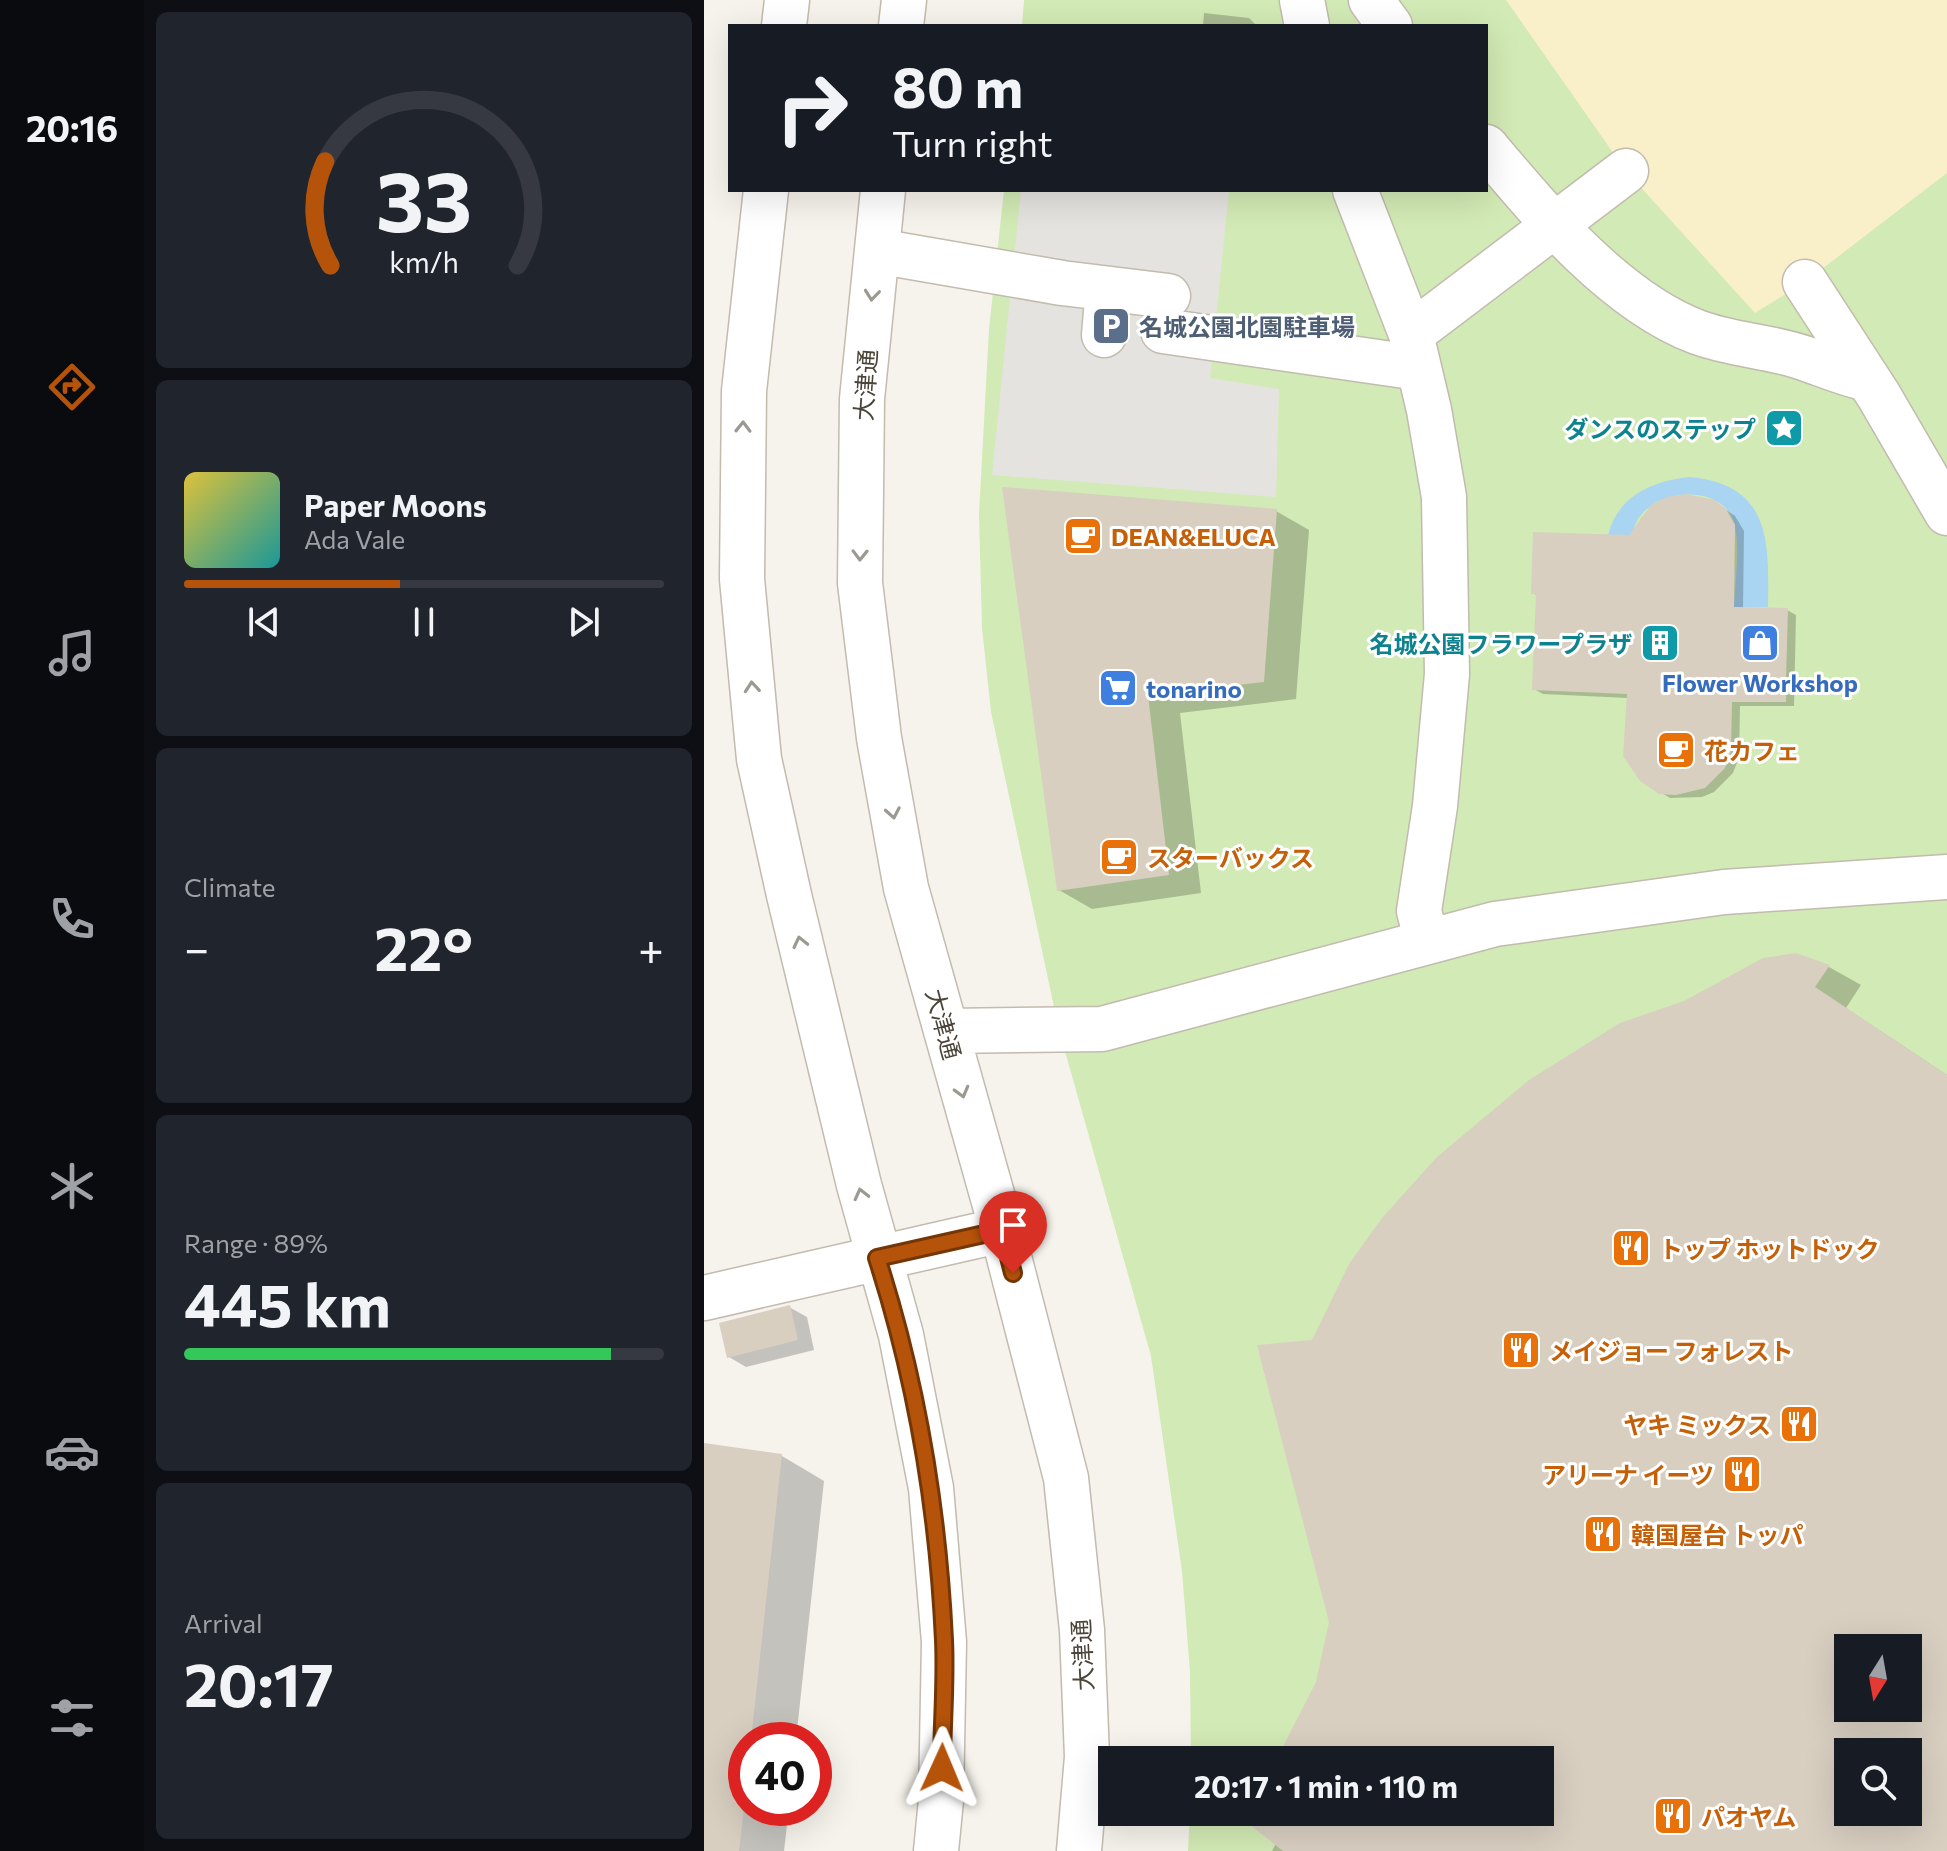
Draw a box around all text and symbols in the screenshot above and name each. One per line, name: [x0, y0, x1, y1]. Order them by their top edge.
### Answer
text: 80 m: [892, 51, 1023, 120]
icon: right: [760, 56, 864, 160]
text: 20:16: [26, 105, 118, 149]
text: Turn right: [892, 120, 1053, 164]
text: 33: [376, 146, 472, 248]
text: km/h: [389, 244, 459, 279]
one-way arrow: [864, 289, 881, 302]
parking icon: 名城公園北園駐車場: [1090, 305, 1132, 347]
place label: 名城公園北園駐車場: [1139, 312, 1355, 341]
street label: 大津通: [848, 348, 882, 422]
icon: directions: [44, 359, 100, 415]
place icon: ダンスのステップ: [1763, 407, 1805, 449]
place label: ダンスのステップ: [1564, 414, 1756, 443]
one-way arrow: [734, 420, 752, 433]
text: Paper Moons: [304, 486, 487, 523]
cafe icon: DEAN&ELUCA: [1062, 515, 1104, 557]
place label: DEAN&ELUCA: [1111, 522, 1276, 551]
text: Ada Vale: [304, 523, 405, 554]
one-way arrow: [851, 549, 869, 562]
icon: previous: [242, 600, 286, 644]
icon: pause: [402, 600, 446, 644]
icon: next: [562, 600, 606, 644]
building icon: 名城公園フラワープラザ: [1639, 622, 1681, 664]
shop icon: Flower Workshop: [1739, 622, 1781, 664]
icon: music: [44, 625, 100, 681]
place label: 名城公園フラワープラザ: [1369, 629, 1632, 658]
supermarket icon: tonarino: [1097, 667, 1139, 709]
place label: Flower Workshop: [1662, 668, 1858, 697]
place label: tonarino: [1146, 674, 1242, 703]
one-way arrow: [744, 680, 761, 693]
cafe icon: 花カフェ: [1655, 729, 1697, 771]
place label: 花カフェ: [1704, 736, 1800, 765]
one-way arrow: [883, 806, 900, 819]
cafe icon: スターバックス: [1098, 836, 1140, 878]
place label: スターバックス: [1147, 843, 1314, 872]
text: Climate: [184, 871, 276, 902]
icon: phone: [44, 891, 100, 947]
text: 22°: [374, 910, 473, 983]
text: −: [184, 920, 209, 974]
text: +: [638, 920, 664, 974]
one-way arrow: [793, 935, 810, 949]
street label: 大津通: [921, 985, 967, 1063]
one-way arrow: [953, 1084, 970, 1098]
icon: climate: [44, 1158, 100, 1214]
one-way arrow: [853, 1188, 870, 1202]
pin: [979, 1191, 1047, 1273]
icon: arrive: [991, 1203, 1035, 1247]
text: Range · 89%: [184, 1227, 328, 1258]
restaurant icon: トップ ホットドック: [1610, 1227, 1652, 1269]
place label: トップ ホットドック: [1659, 1234, 1880, 1263]
text: 445 km: [184, 1266, 391, 1339]
restaurant icon: メイジョー フォレスト: [1500, 1329, 1542, 1371]
place label: メイジョー フォレスト: [1549, 1336, 1794, 1365]
restaurant icon: ヤキ ミックス: [1778, 1403, 1820, 1445]
place label: ヤキ ミックス: [1623, 1410, 1771, 1439]
icon: car: [44, 1424, 100, 1480]
restaurant icon: アリーナ イーツ: [1721, 1453, 1763, 1495]
place label: アリーナ イーツ: [1542, 1460, 1714, 1489]
restaurant icon: 韓国屋台 トッパ: [1582, 1513, 1624, 1555]
place label: 韓国屋台 トッパ: [1631, 1520, 1804, 1549]
text: Arrival: [184, 1607, 263, 1638]
street label: 大津通: [1066, 1618, 1098, 1692]
north arrow: [1834, 1634, 1922, 1722]
map controls: [1834, 1634, 1922, 1826]
text: 20:17: [184, 1646, 334, 1719]
icon: filters: [44, 1690, 100, 1746]
speed limit sign: 40: [728, 1722, 832, 1826]
position arrow: [900, 1726, 984, 1810]
button: search: [1834, 1738, 1922, 1826]
text: 20:17 · 1 min · 110 m: [1194, 1767, 1458, 1804]
restaurant icon: パオヤム: [1652, 1795, 1694, 1837]
place label: パオヤム: [1701, 1802, 1796, 1831]

